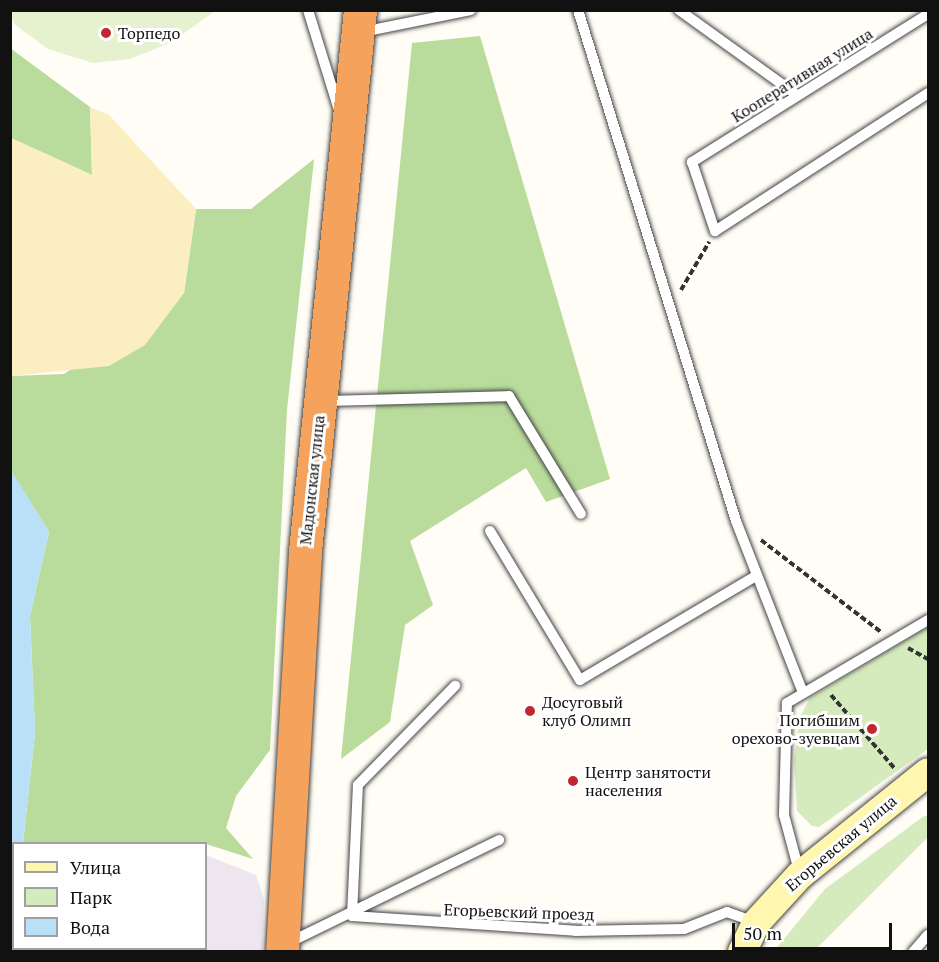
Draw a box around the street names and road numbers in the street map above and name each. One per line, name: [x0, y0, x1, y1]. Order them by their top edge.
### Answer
street label: Кооперативная улица: [728, 24, 876, 126]
street label: Мадонская улица: [296, 414, 328, 546]
street label: Егорьевская улица: [782, 791, 900, 895]
street label: Егорьевский проезд: [443, 900, 595, 924]

